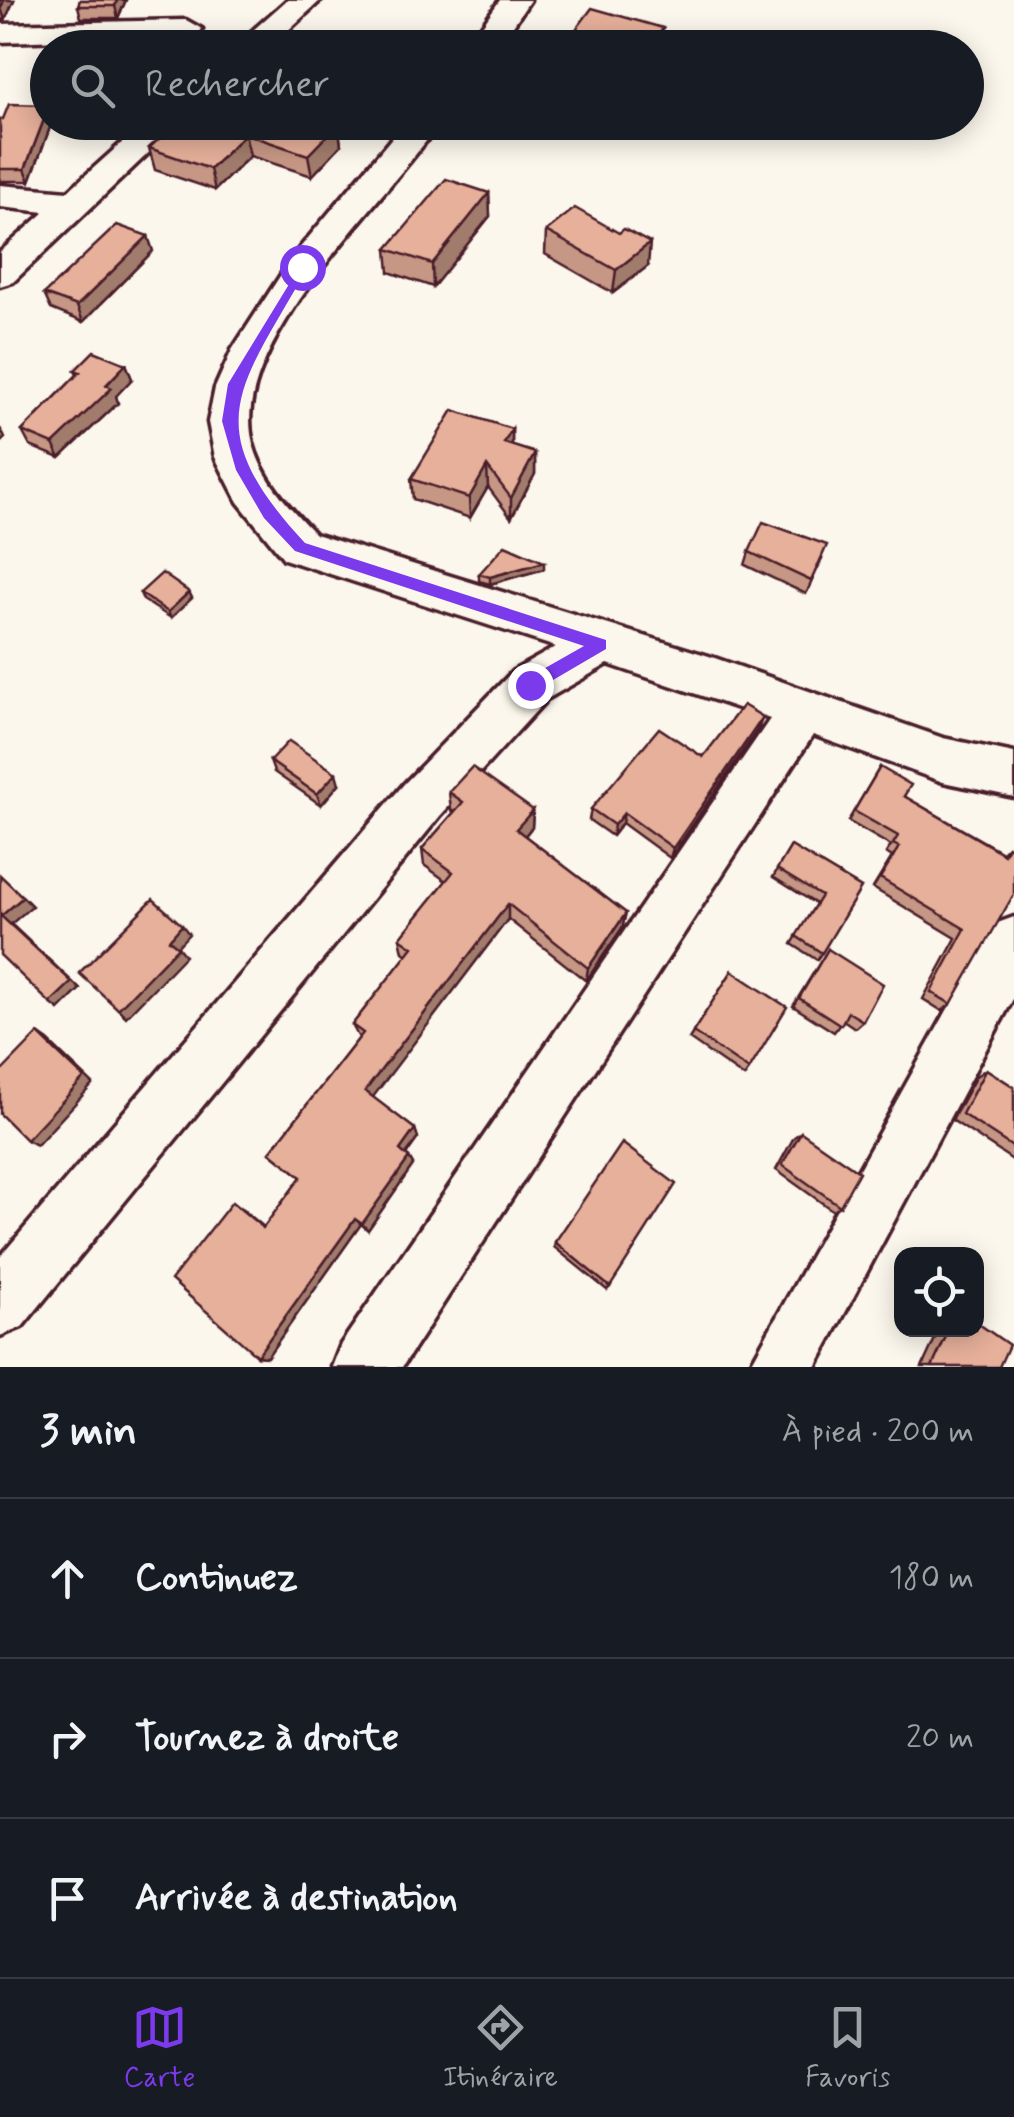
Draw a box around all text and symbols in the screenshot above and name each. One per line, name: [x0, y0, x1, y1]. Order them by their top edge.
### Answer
search box: [30, 30, 984, 140]
icon: search: [65, 58, 120, 113]
text: Rechercher: [145, 61, 330, 110]
route start: [280, 245, 326, 291]
route end: [508, 663, 554, 709]
map controls: [894, 1247, 984, 1337]
button: locate: [894, 1247, 984, 1337]
text: 3 min: [40, 1405, 137, 1460]
text: À pied · 200 m: [782, 1411, 974, 1453]
icon: ahead: [40, 1551, 95, 1606]
text: Continuez: [135, 1554, 298, 1603]
text: 180 m: [889, 1557, 974, 1599]
icon: right: [40, 1711, 95, 1766]
text: Tournez à droite: [135, 1714, 399, 1763]
text: 20 m: [906, 1717, 974, 1759]
icon: arrive: [40, 1871, 95, 1926]
text: Arrivée à destination: [135, 1874, 458, 1923]
tab: Carte: [124, 2000, 195, 2097]
tab: Itinéraire: [443, 2000, 558, 2097]
tab: Favoris: [805, 2000, 890, 2097]

